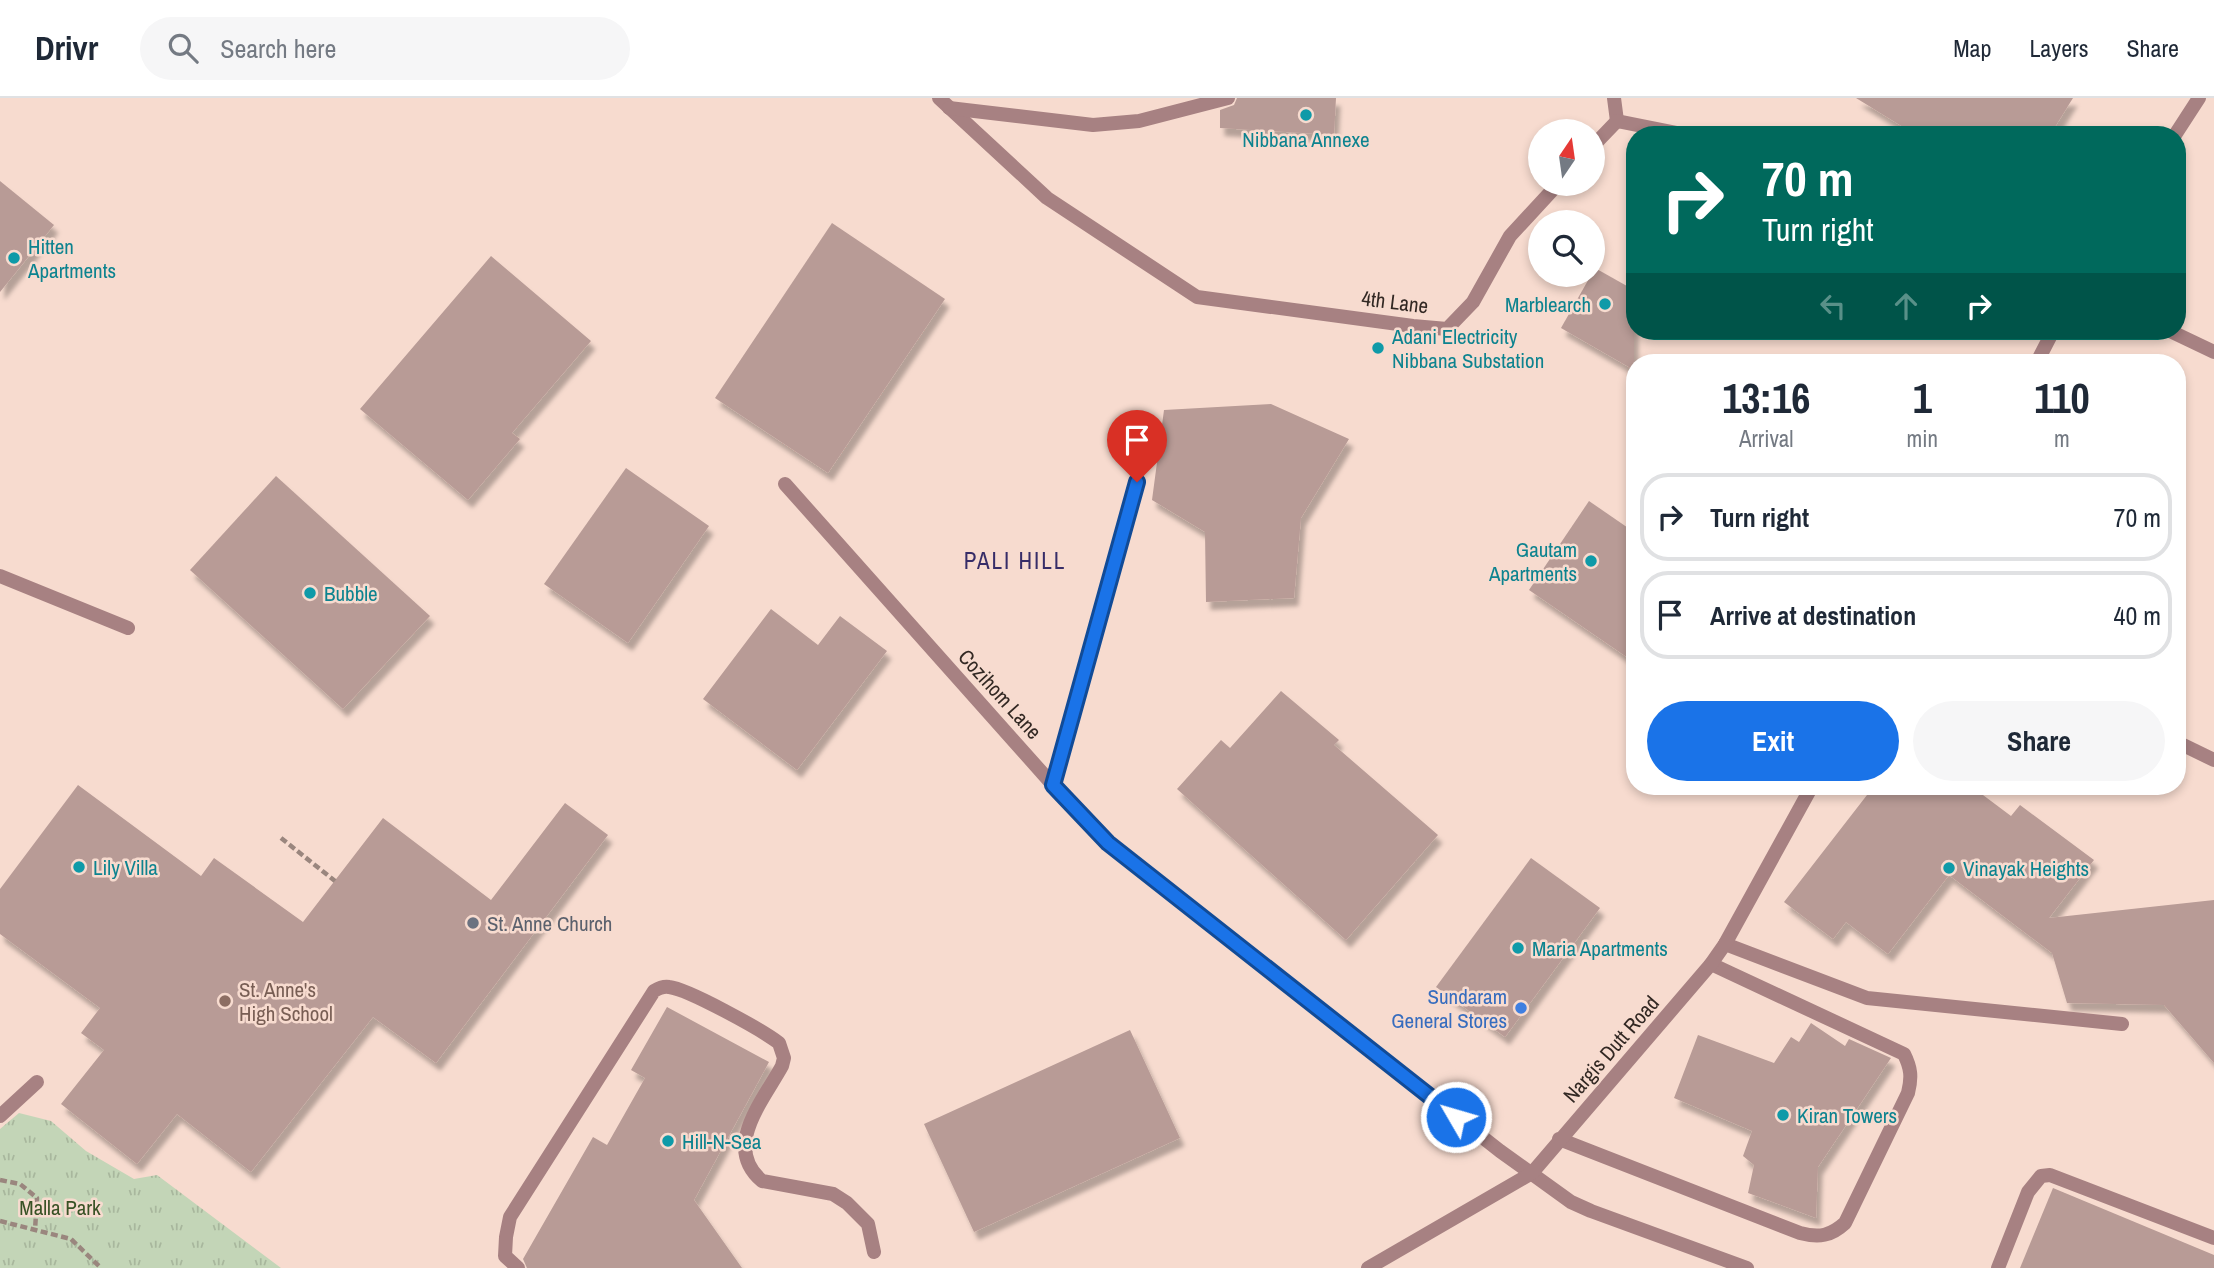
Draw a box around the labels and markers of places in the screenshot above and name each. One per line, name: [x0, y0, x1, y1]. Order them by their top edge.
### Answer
marker: Nibbana Annexe: [1298, 107, 1314, 123]
place label: Nibbana Annexe: [1242, 125, 1370, 154]
place label: Hitten Apartments: [27, 232, 116, 285]
marker: Hitten Apartments: [6, 250, 22, 266]
place label: Marblearch: [1505, 290, 1591, 319]
marker: Marblearch: [1597, 296, 1613, 312]
place label: Adani Electricity Nibbana Substation: [1391, 322, 1544, 375]
marker: Adani Electricity Nibbana Substation: [1370, 340, 1386, 356]
pin: [1107, 410, 1167, 482]
place label: Gautam Apartments: [1488, 535, 1577, 588]
marker: Gautam Apartments: [1583, 553, 1599, 569]
place label: Bubble: [324, 579, 378, 608]
marker: Bubble: [302, 585, 318, 601]
place label: Lily Villa: [93, 853, 158, 882]
place label: Vinayak Heights: [1963, 854, 2089, 883]
marker: Lily Villa: [71, 859, 87, 875]
marker: Vinayak Heights: [1941, 860, 1957, 876]
place label: St. Anne Church: [487, 909, 612, 938]
marker: St. Anne Church: [465, 915, 481, 931]
place label: Maria Apartments: [1532, 934, 1668, 963]
marker: Maria Apartments: [1510, 940, 1526, 956]
place label: St. Anne's High School: [239, 975, 333, 1028]
place label: Sundaram General Stores: [1391, 982, 1507, 1035]
marker: St. Anne's High School: [217, 993, 233, 1009]
marker: Sundaram General Stores: [1513, 1000, 1529, 1016]
place label: Kiran Towers: [1797, 1101, 1897, 1130]
marker: Kiran Towers: [1775, 1107, 1791, 1123]
place label: Hill-N-Sea: [682, 1127, 762, 1156]
marker: Hill-N-Sea: [660, 1133, 676, 1149]

